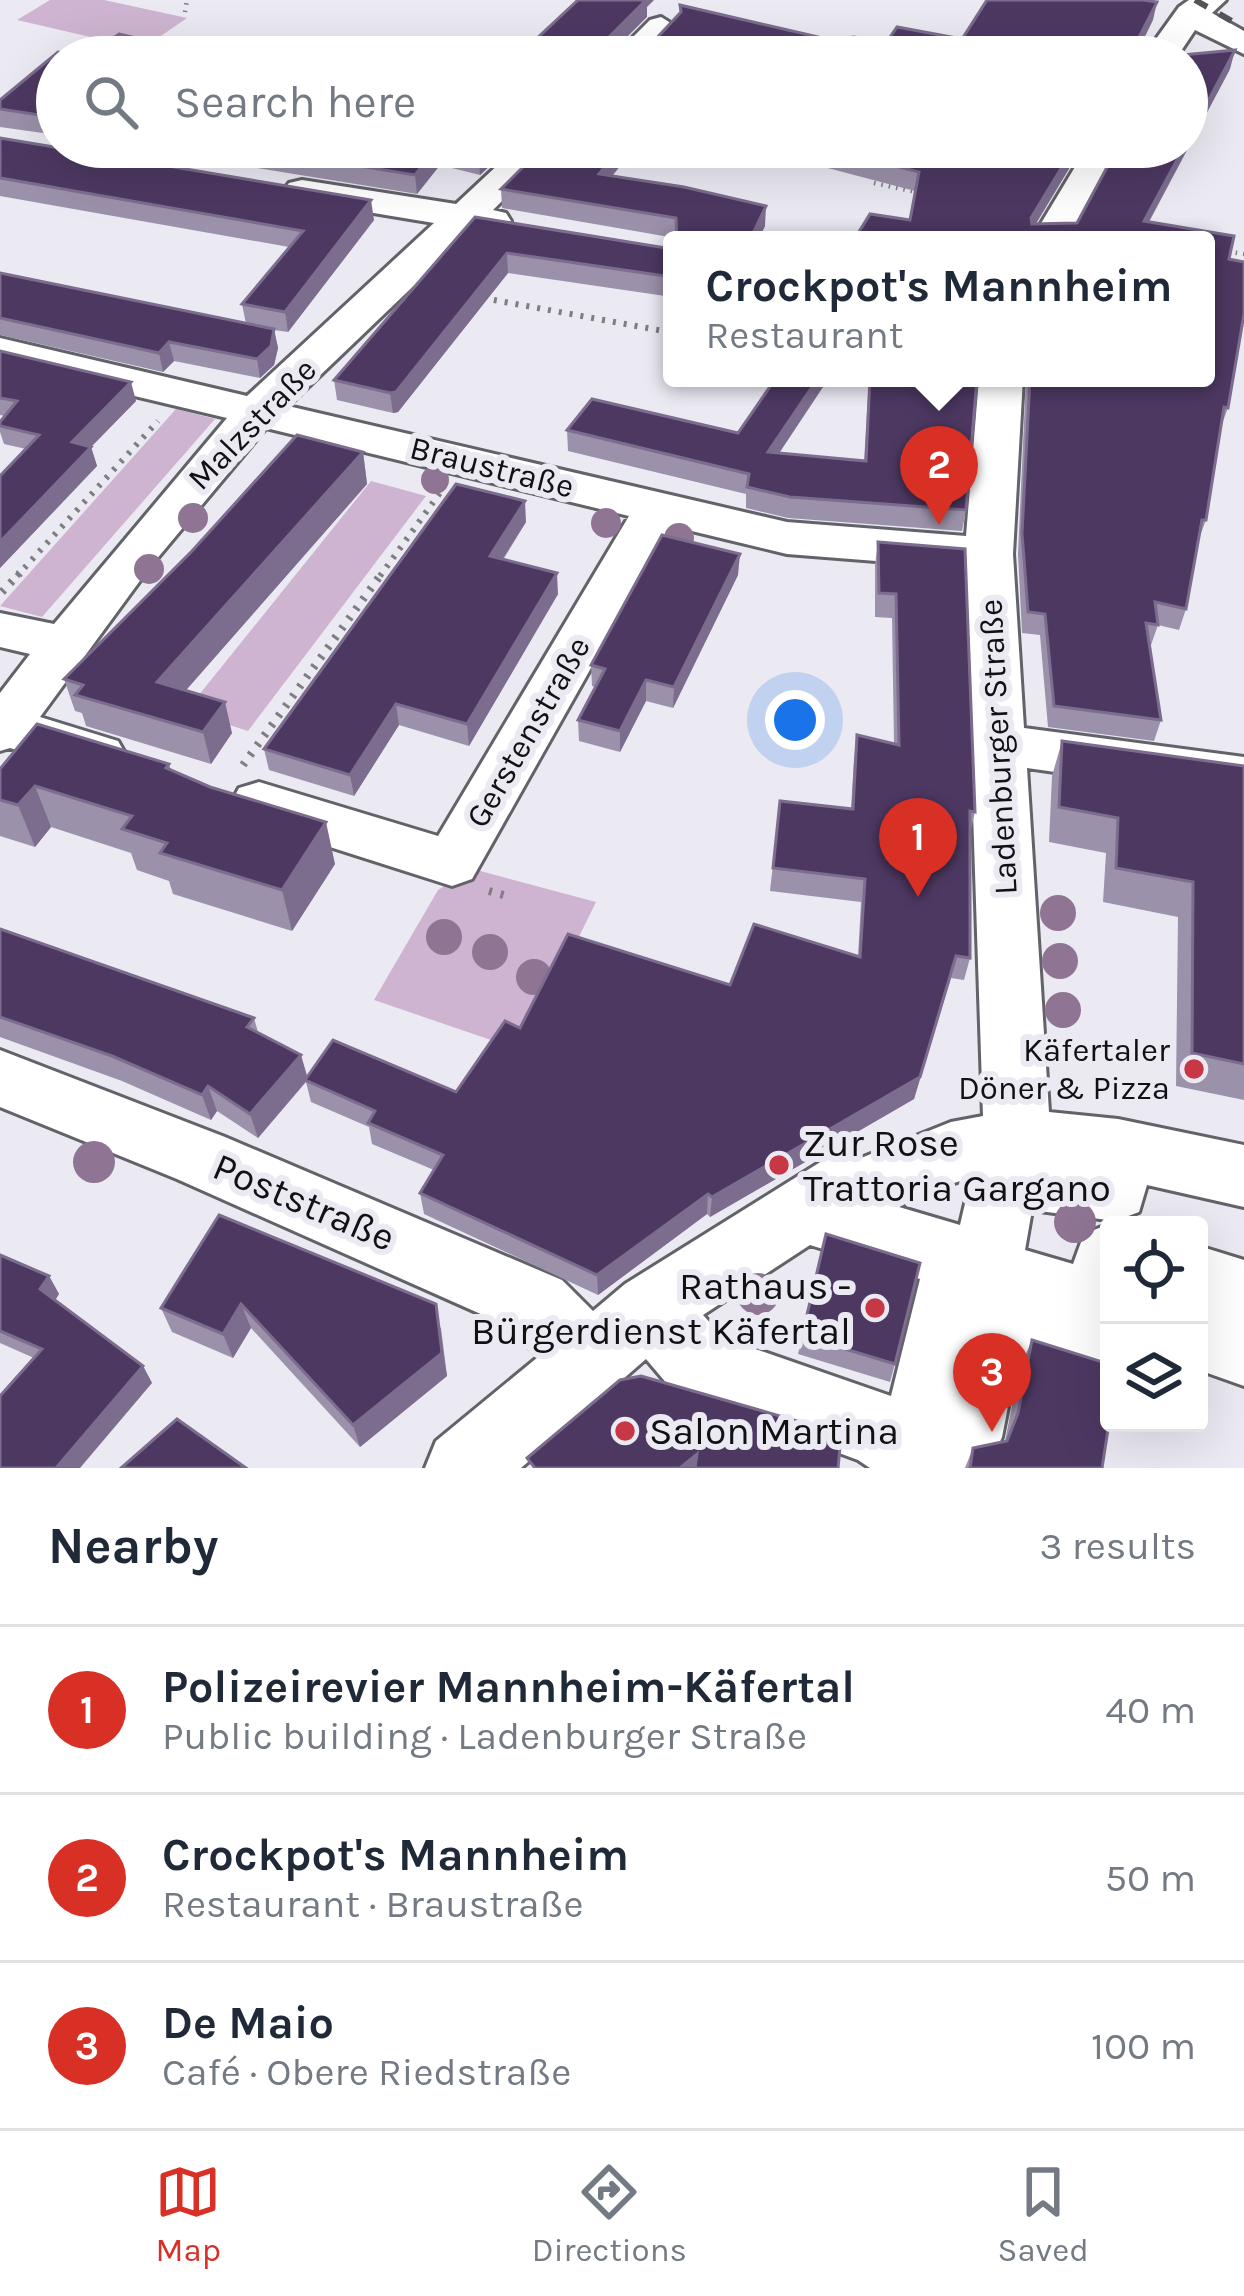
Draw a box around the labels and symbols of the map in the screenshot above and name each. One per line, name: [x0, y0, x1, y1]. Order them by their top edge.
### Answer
street label: Malzstraße: [180, 350, 324, 498]
pin: 2: [900, 426, 978, 525]
street label: Braustraße: [406, 428, 578, 506]
street label: Ladenburger Straße: [971, 598, 1025, 896]
street label: Gerstenstraße: [458, 630, 598, 834]
your location: [765, 690, 825, 750]
pin: 1: [879, 798, 957, 897]
place label: Käfertaler Döner & Pizza: [958, 1031, 1170, 1107]
marker: Käfertaler Döner & Pizza: [1181, 1056, 1207, 1082]
place label: Zur Rose Trattoria Gargano: [803, 1120, 1111, 1211]
street label: Poststraße: [206, 1143, 402, 1261]
marker: Zur Rose Trattoria Gargano: [766, 1152, 792, 1178]
place label: Rathaus - Bürgerdienst Käfertal: [471, 1263, 851, 1354]
marker: Rathaus - Bürgerdienst Käfertal: [862, 1295, 888, 1321]
pin: 3: [953, 1333, 1031, 1432]
place label: Salon Martina: [649, 1408, 899, 1454]
marker: Salon Martina: [612, 1418, 638, 1444]

